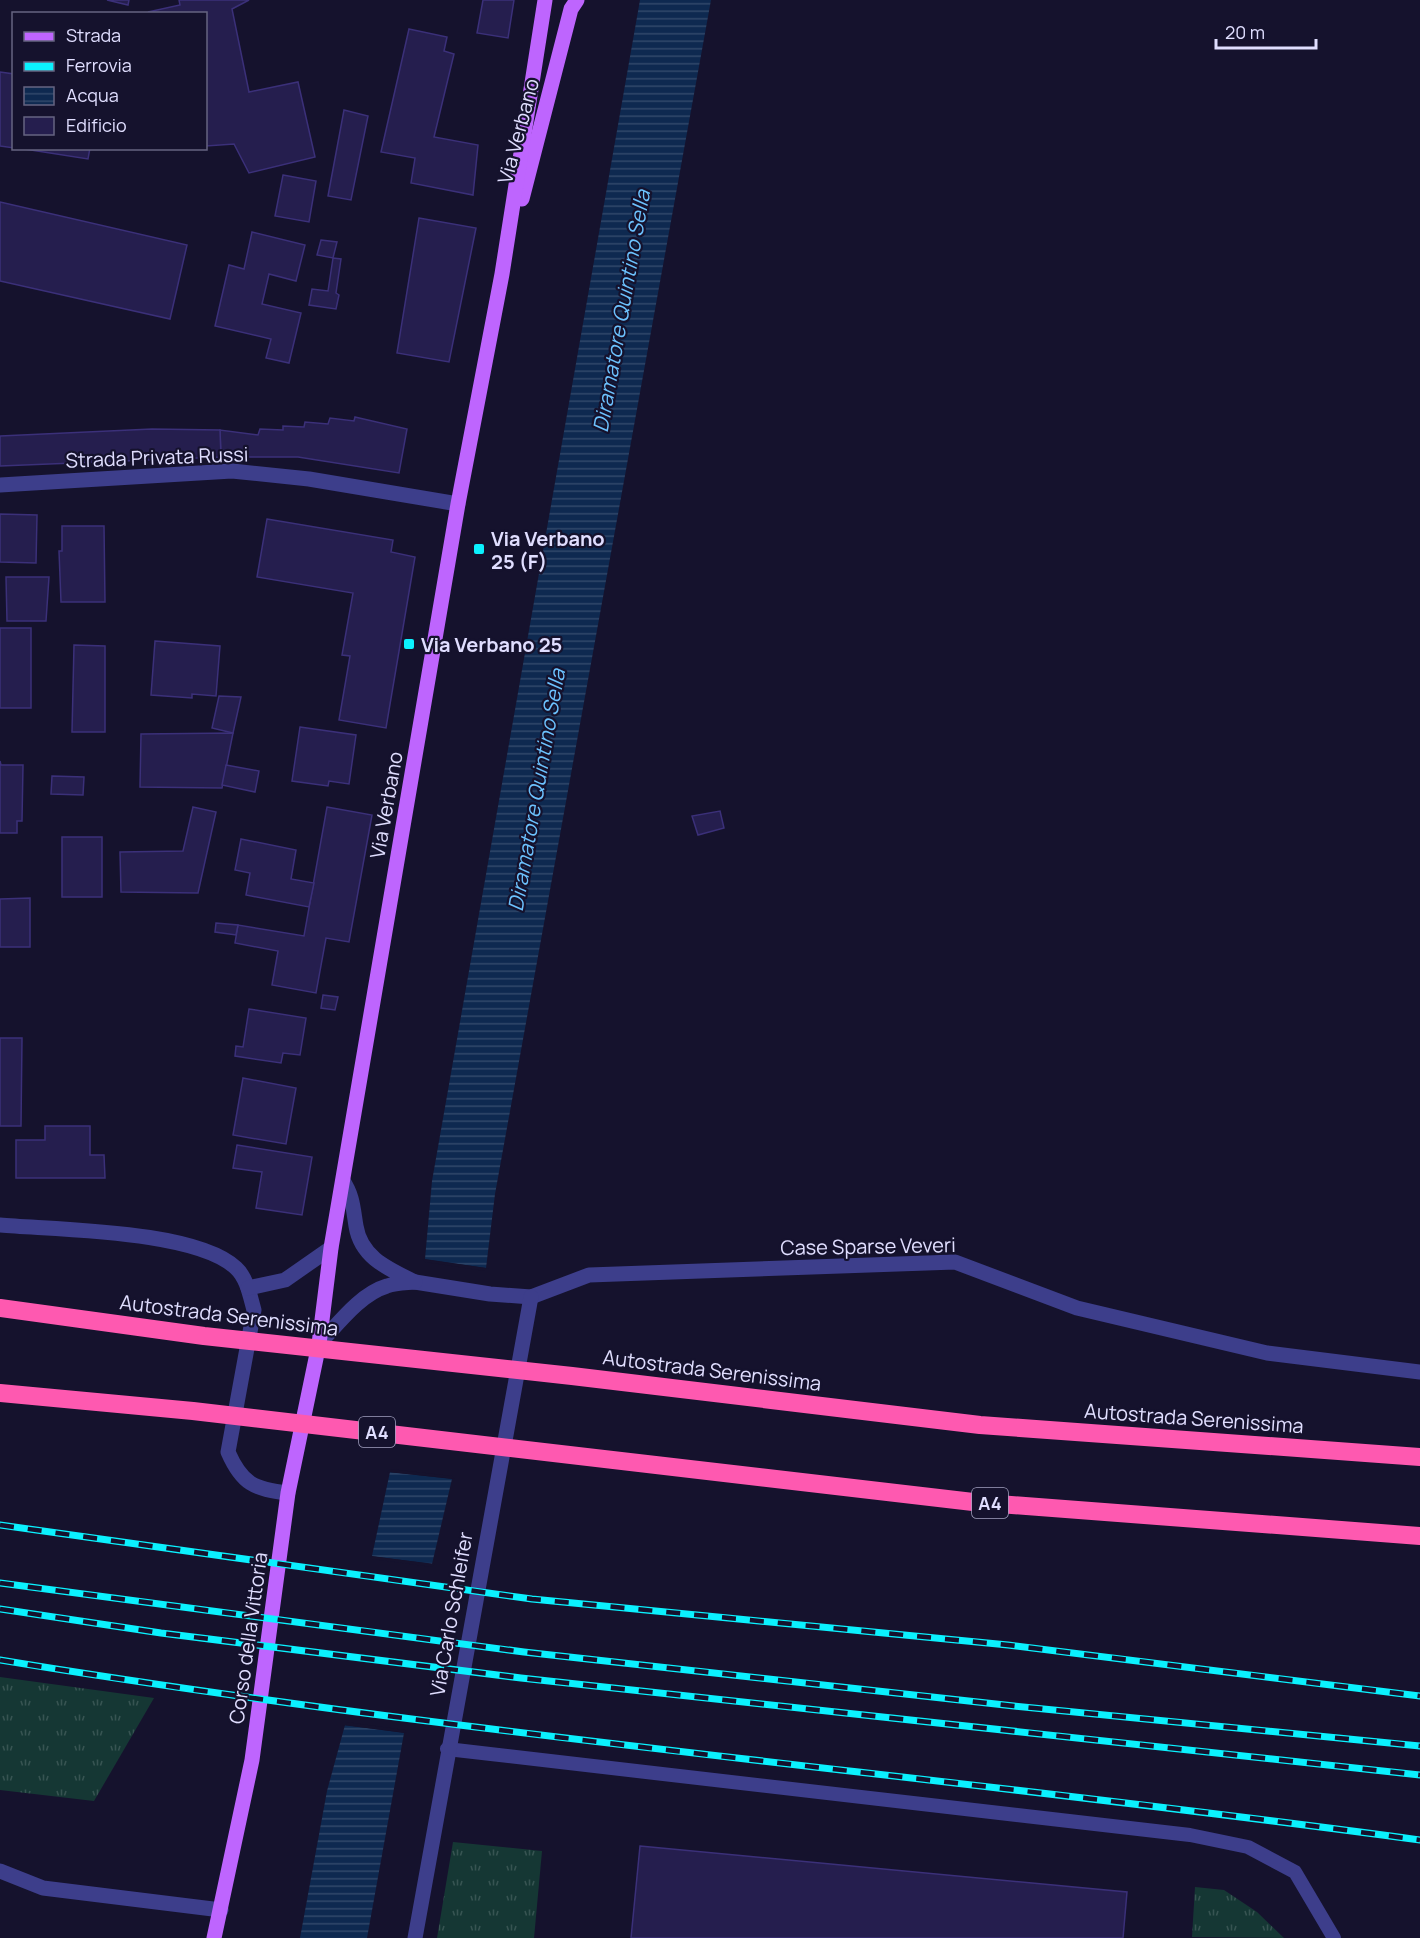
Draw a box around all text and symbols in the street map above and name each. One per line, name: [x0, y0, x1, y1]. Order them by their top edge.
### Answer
legend: [12, 12, 207, 150]
scale bar: [1216, 12, 1316, 50]
text: 20 m: [1225, 20, 1265, 44]
text: Strada: [66, 23, 121, 47]
text: Ferrovia: [66, 53, 132, 77]
street label: Via Verbano: [491, 75, 545, 187]
text: Acqua: [66, 83, 119, 107]
text: Edificio: [66, 113, 127, 137]
water label: Diramatore Quintino Sella: [586, 186, 656, 434]
street label: Strada Privata Russi: [65, 440, 249, 474]
place label: Via Verbano 25 (F): [491, 525, 605, 575]
marker: Via Verbano 25 (F): [472, 542, 486, 556]
place label: Via Verbano 25: [421, 631, 562, 658]
marker: Via Verbano 25: [402, 637, 416, 651]
water label: Diramatore Quintino Sella: [501, 665, 571, 913]
street label: Via Verbano: [363, 749, 409, 860]
street label: Case Sparse Veveri: [780, 1231, 956, 1261]
street label: Autostrada Serenissima: [118, 1288, 340, 1342]
street label: Autostrada Serenissima: [601, 1343, 823, 1397]
street label: Autostrada Serenissima: [1083, 1397, 1305, 1439]
road number: A4: [359, 1417, 395, 1447]
road number: A4: [972, 1488, 1008, 1518]
street label: Via Carlo Schleifer: [423, 1530, 479, 1698]
street label: Corso della Vittoria: [223, 1550, 273, 1726]

